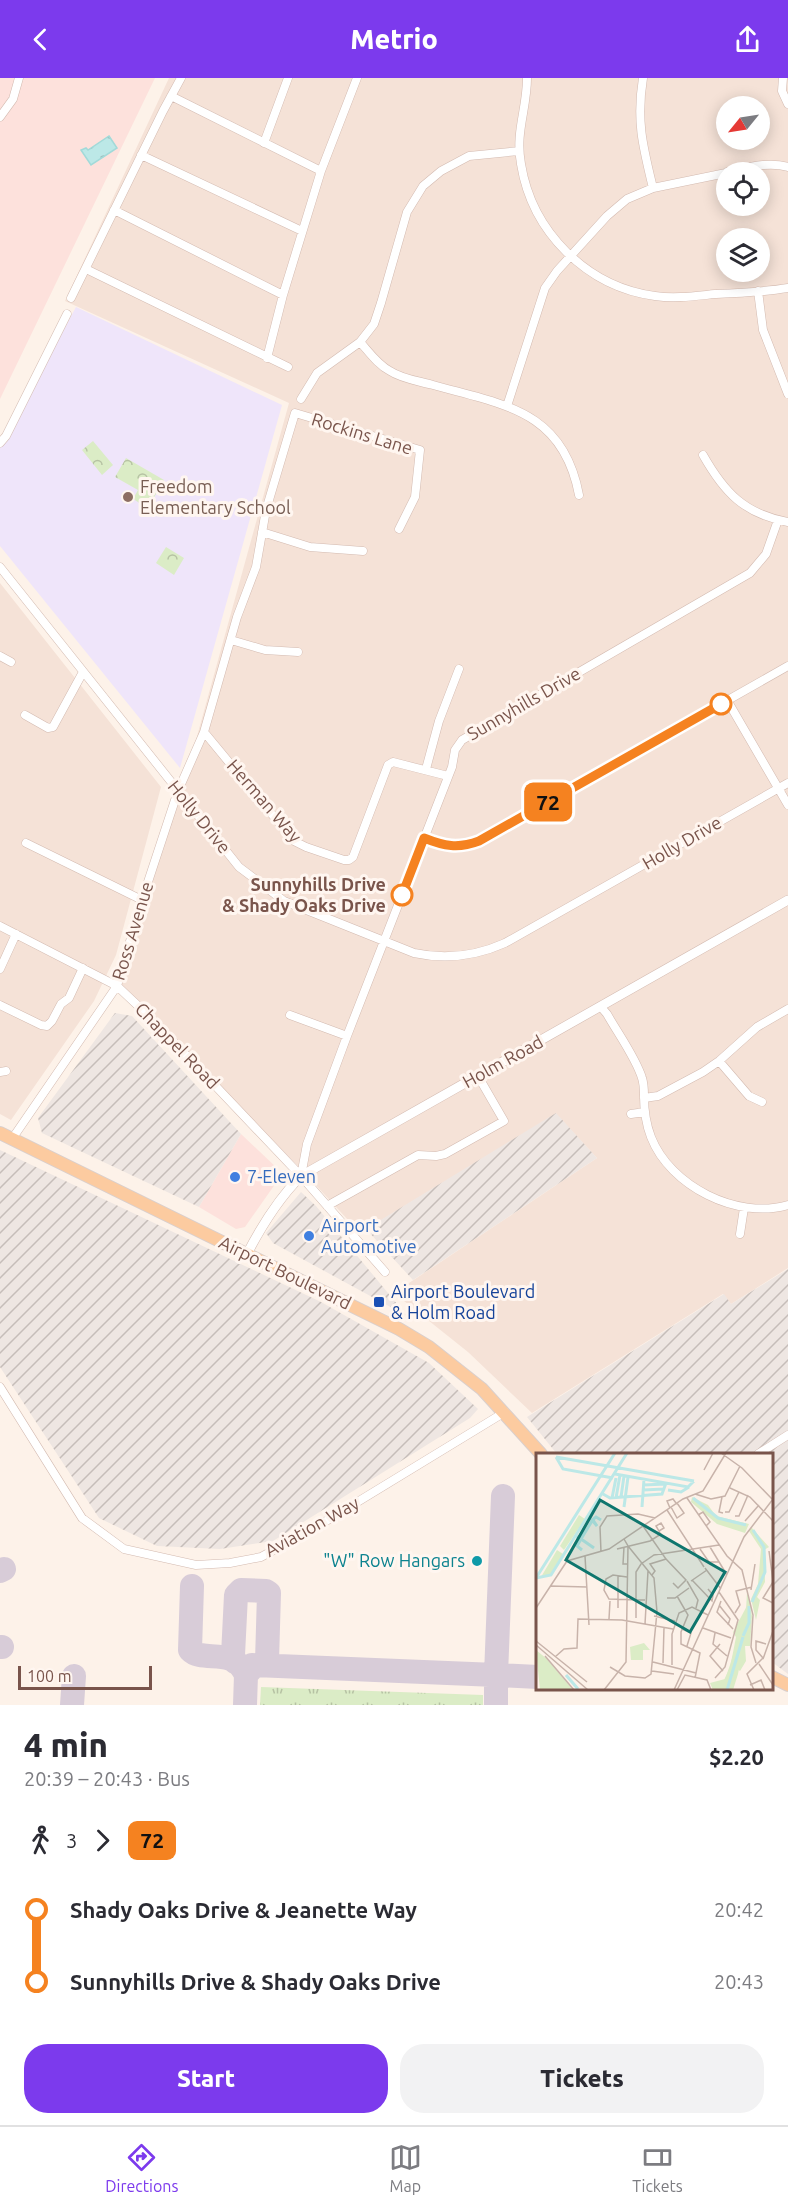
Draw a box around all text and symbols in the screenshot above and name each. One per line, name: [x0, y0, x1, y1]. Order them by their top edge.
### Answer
icon: back: [24, 23, 57, 56]
icon: share: [731, 23, 764, 56]
text: Metrio: [350, 24, 438, 54]
north arrow: [716, 96, 770, 150]
map controls: [716, 96, 770, 282]
button: locate: [716, 162, 770, 216]
button: layers: [716, 228, 770, 282]
street label: Rockins Lane: [309, 408, 415, 458]
place label: Freedom Elementary School: [140, 476, 291, 517]
marker: Freedom Elementary School: [121, 490, 135, 504]
street label: Sunnyhills Drive: [463, 663, 584, 744]
unlabelled marker: [710, 693, 732, 715]
street label: Herman Way: [224, 755, 306, 846]
street label: Holly Drive: [164, 776, 235, 857]
line badge: 72: [521, 782, 575, 822]
text: 72: [536, 790, 560, 814]
street label: Holly Drive: [638, 812, 725, 873]
place label: Sunnyhills Drive & Shady Oaks Drive: [222, 874, 386, 915]
street label: Ross Avenue: [108, 879, 157, 982]
marker: Sunnyhills Drive & Shady Oaks Drive: [391, 884, 413, 906]
street label: Chappel Road: [132, 998, 224, 1092]
street label: Holm Road: [459, 1031, 546, 1091]
place label: 7-Eleven: [247, 1166, 316, 1186]
marker: 7-Eleven: [228, 1170, 242, 1184]
place label: Airport Automotive: [321, 1215, 417, 1256]
marker: Airport Automotive: [302, 1229, 316, 1243]
street label: Airport Boulevard: [216, 1232, 355, 1313]
place label: Airport Boulevard & Holm Road: [391, 1281, 535, 1322]
marker: Airport Boulevard & Holm Road: [372, 1295, 386, 1309]
inset map: [536, 1453, 773, 1690]
street label: Aviation Way: [261, 1492, 362, 1560]
place label: "W" Row Hangars: [323, 1550, 465, 1570]
marker: "W" Row Hangars: [470, 1554, 484, 1568]
scale bar: [18, 1663, 152, 1690]
text: 100 m: [27, 1667, 72, 1685]
text: 4 min: [24, 1726, 108, 1763]
text: $2.20: [709, 1744, 764, 1769]
text: 20:39 – 20:43 · Bus: [24, 1767, 190, 1790]
icon: walk: [24, 1824, 57, 1857]
icon: forward: [86, 1824, 119, 1857]
text: 72: [140, 1828, 164, 1852]
text: 3: [66, 1829, 77, 1852]
text: Shady Oaks Drive & Jeanette Way: [70, 1897, 417, 1922]
text: 20:42: [714, 1898, 764, 1921]
text: Sunnyhills Drive & Shady Oaks Drive: [70, 1969, 441, 1994]
text: 20:43: [714, 1970, 764, 1993]
button: Start: [24, 2044, 388, 2113]
button: Tickets: [400, 2044, 764, 2113]
tab: Directions: [105, 2141, 178, 2195]
tab: Map: [389, 2141, 422, 2195]
tab: Tickets: [632, 2141, 683, 2195]

